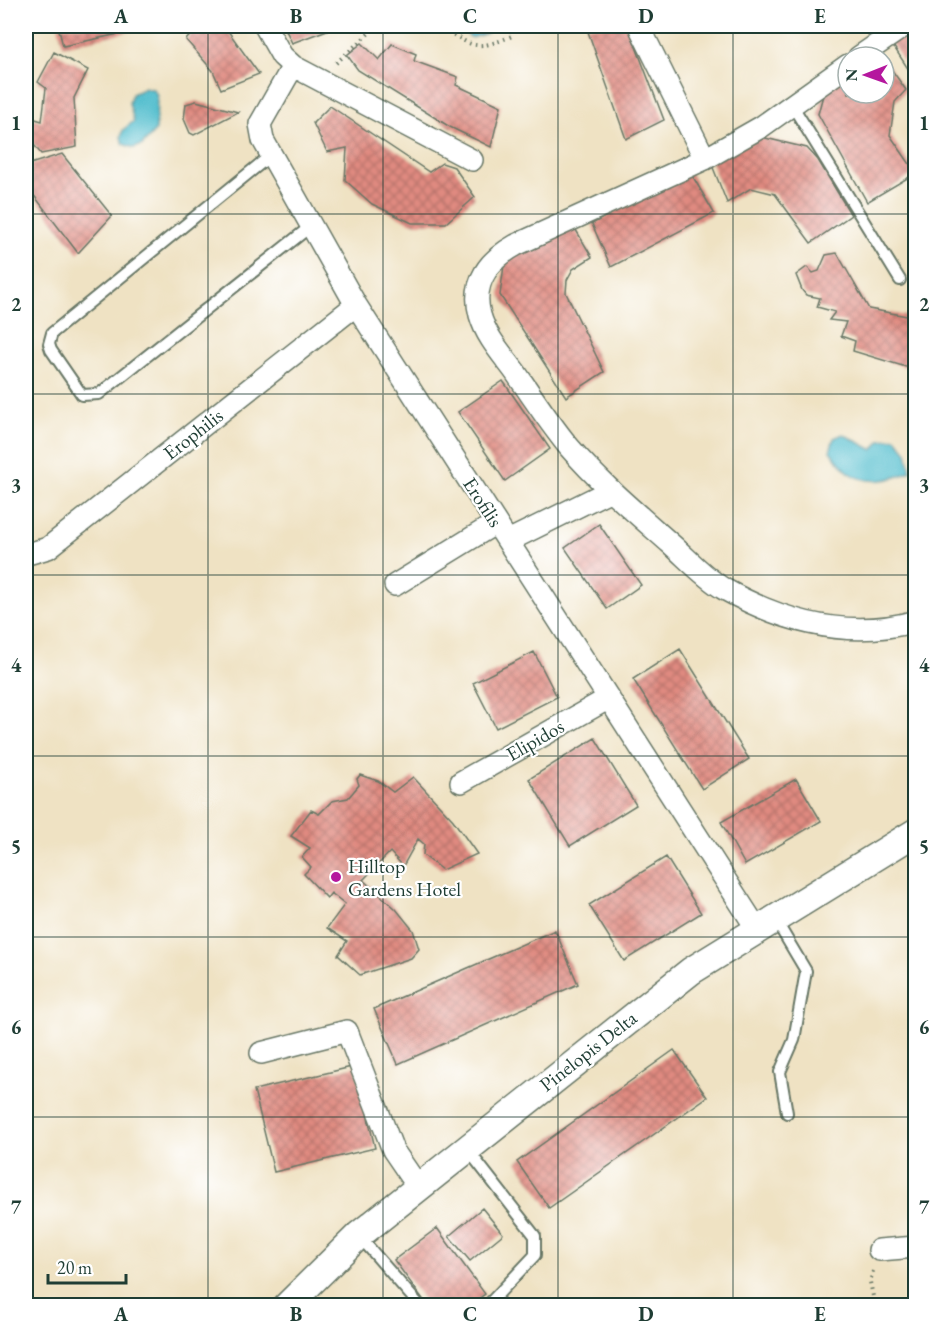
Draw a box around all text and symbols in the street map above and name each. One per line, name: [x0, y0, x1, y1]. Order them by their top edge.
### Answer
text: A: [113, 3, 129, 29]
text: B: [290, 3, 302, 29]
text: C: [463, 3, 477, 29]
text: D: [638, 3, 654, 29]
text: E: [814, 3, 826, 29]
north arrow: [836, 45, 896, 105]
text: N: [841, 69, 862, 82]
text: 1: [11, 110, 21, 136]
text: 1: [919, 110, 929, 136]
text: 2: [11, 291, 22, 317]
text: 2: [919, 291, 930, 317]
street label: Erophilis: [158, 402, 228, 466]
text: 3: [11, 472, 21, 498]
street label: Erofilis: [457, 472, 509, 532]
text: 3: [919, 472, 929, 498]
text: 4: [11, 652, 22, 678]
text: 4: [919, 652, 930, 678]
street label: Elipidos: [501, 713, 569, 767]
text: 5: [11, 833, 21, 859]
text: 5: [919, 833, 929, 859]
place label: Hilltop Gardens Hotel: [348, 853, 461, 902]
marker: Hilltop Gardens Hotel: [329, 870, 343, 884]
street label: Pinelopis Delta: [534, 1005, 642, 1097]
text: 6: [11, 1014, 22, 1040]
text: 6: [919, 1014, 930, 1040]
text: 7: [11, 1194, 22, 1220]
text: 7: [919, 1194, 930, 1220]
scale bar: [48, 1247, 126, 1285]
text: 20 m: [57, 1256, 92, 1279]
text: A: [113, 1301, 129, 1327]
text: B: [290, 1301, 302, 1327]
text: C: [463, 1301, 477, 1327]
text: D: [638, 1301, 654, 1327]
text: E: [814, 1301, 826, 1327]

